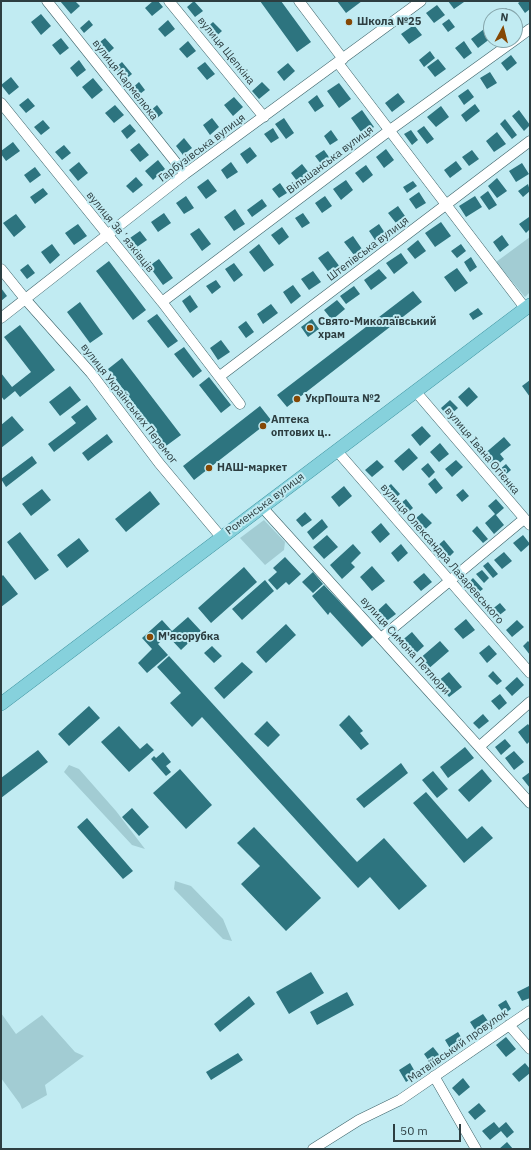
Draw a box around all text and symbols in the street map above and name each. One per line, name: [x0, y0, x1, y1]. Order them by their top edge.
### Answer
north arrow: [483, 8, 523, 48]
text: N: [500, 10, 509, 25]
street label: вулиця Щепкіна: [195, 14, 257, 88]
place label: Школа №25: [357, 15, 421, 29]
marker: Школа №25: [344, 17, 354, 27]
street label: вулиця Кармелюка: [89, 37, 161, 123]
street label: Гарбузівська вулиця: [156, 111, 248, 185]
street label: Вільшанська вулиця: [284, 123, 376, 197]
street label: вулиця Звʼязківців: [83, 189, 157, 275]
street label: Штепівська вулиця: [324, 214, 412, 284]
place label: Свято-Миколаївський храм: [318, 315, 437, 341]
marker: Свято-Миколаївський храм: [305, 323, 315, 333]
street label: вулиця Українських Перемог: [78, 341, 180, 467]
place label: УкрПошта №2: [305, 392, 380, 406]
marker: УкрПошта №2: [292, 394, 302, 404]
street label: вулиця Івана Огієнка: [442, 405, 522, 497]
place label: Аптека оптових ц..: [271, 413, 331, 439]
marker: Аптека оптових ц..: [258, 421, 268, 431]
place label: НАШ-маркет: [217, 461, 287, 475]
marker: НАШ-маркет: [204, 463, 214, 473]
street label: Роменська вулиця: [223, 470, 307, 538]
street label: вулиця Олександра Лазаревського: [377, 481, 507, 627]
street label: вулиця Симона Петлюри: [358, 594, 452, 698]
place label: М'ясорубка: [158, 630, 219, 644]
marker: М'ясорубка: [145, 632, 155, 642]
street label: Матвіївський провулок: [405, 1006, 511, 1086]
scale bar: [395, 1116, 463, 1142]
text: 50 m: [400, 1123, 428, 1138]

